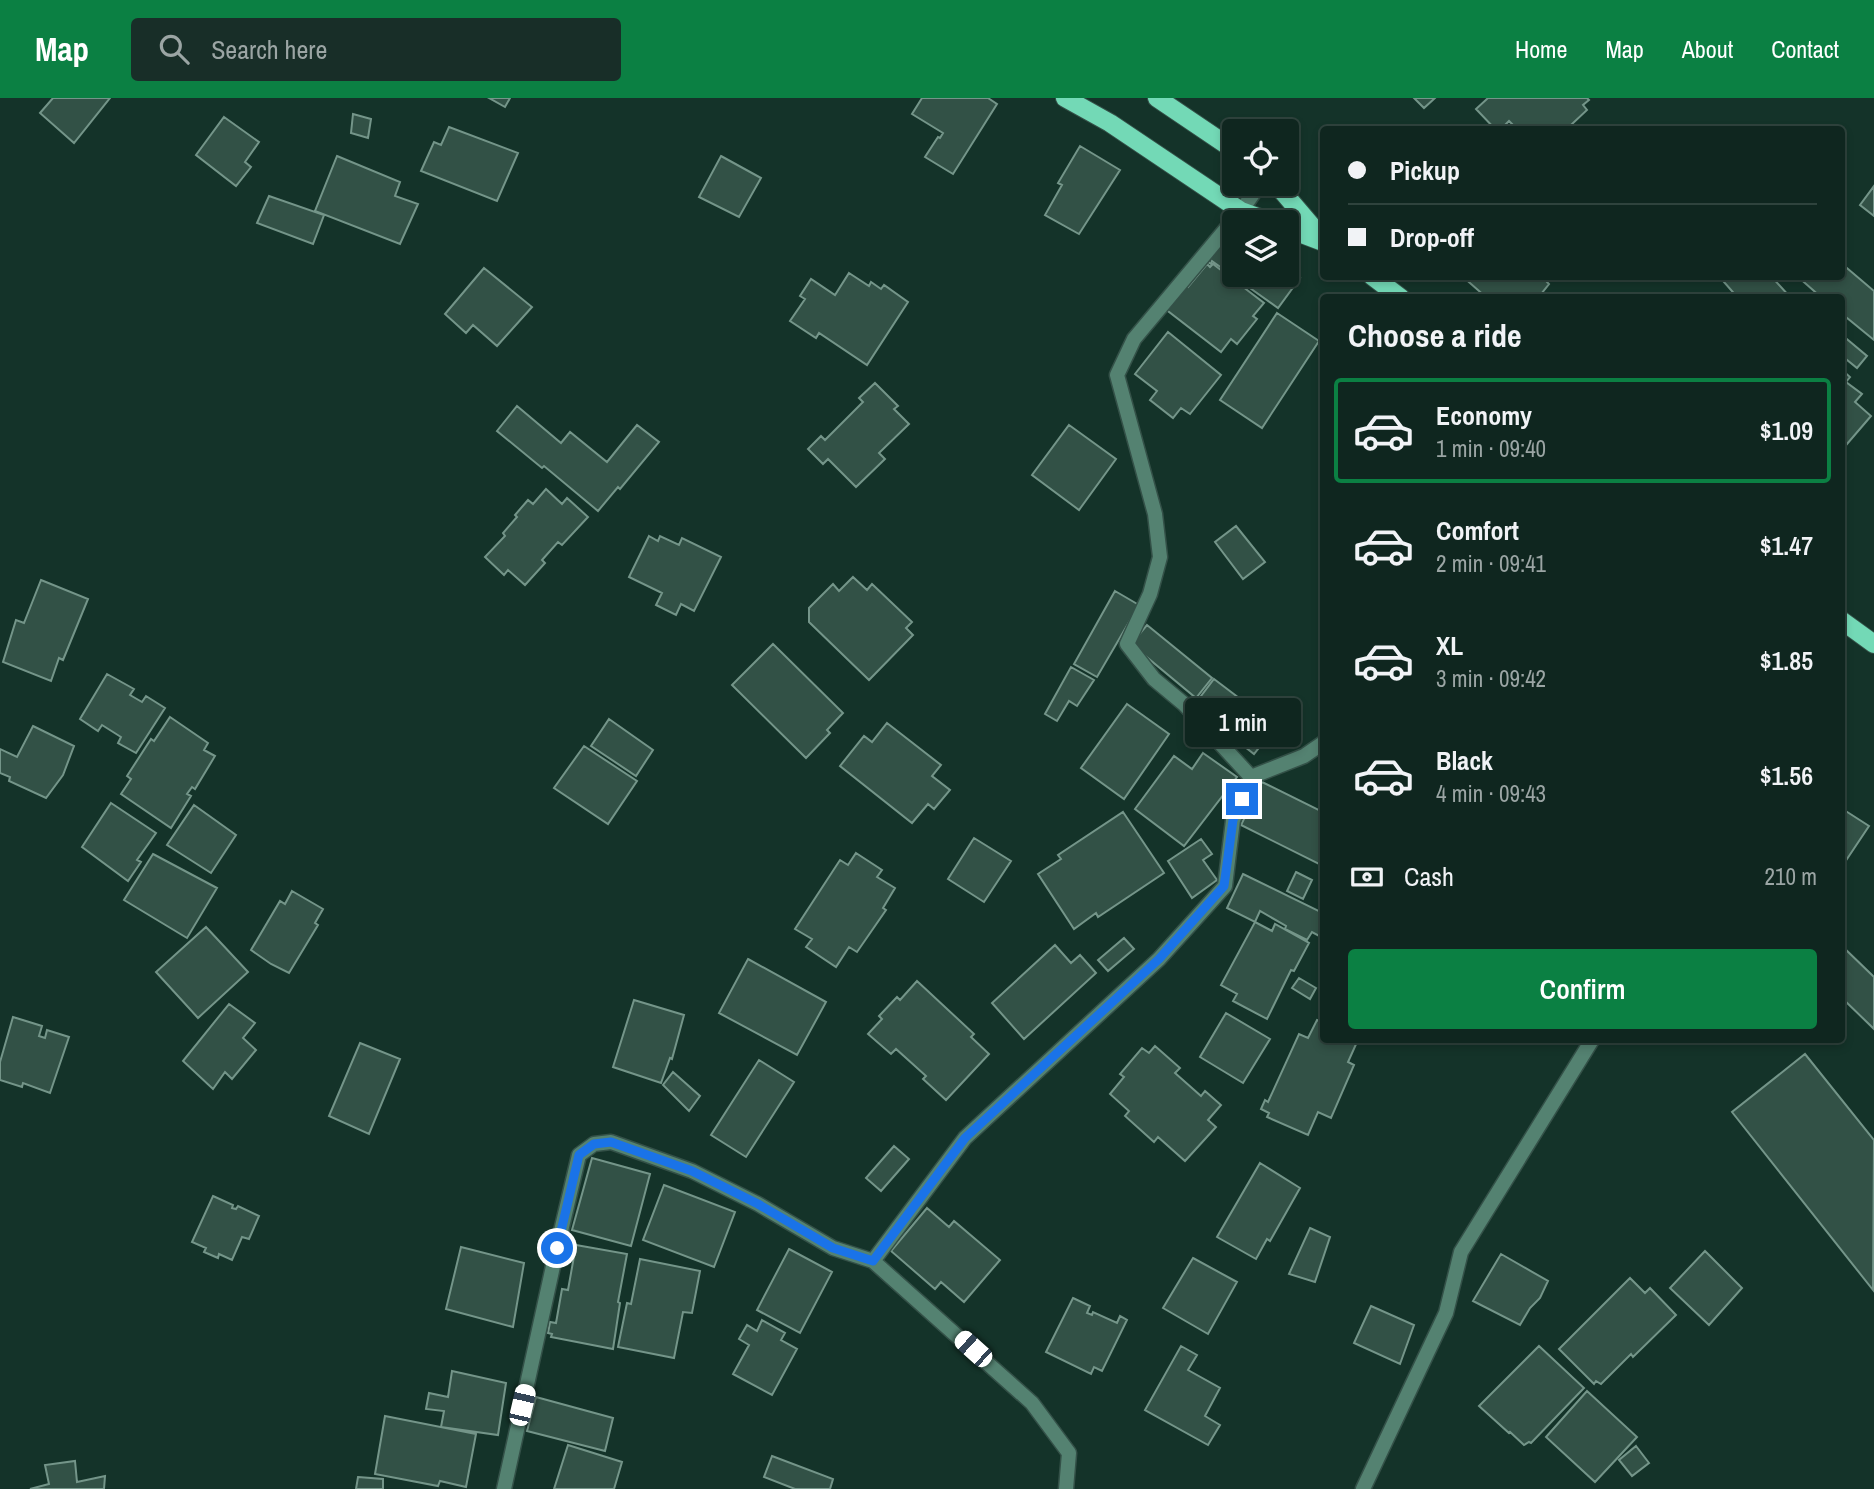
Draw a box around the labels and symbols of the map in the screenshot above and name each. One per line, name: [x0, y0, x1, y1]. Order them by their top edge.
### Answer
callout: 1 min: [1184, 698, 1300, 746]
route end: [1226, 783, 1258, 815]
route start: [541, 1232, 573, 1264]
car: [951, 1327, 996, 1371]
car: [508, 1382, 537, 1428]

